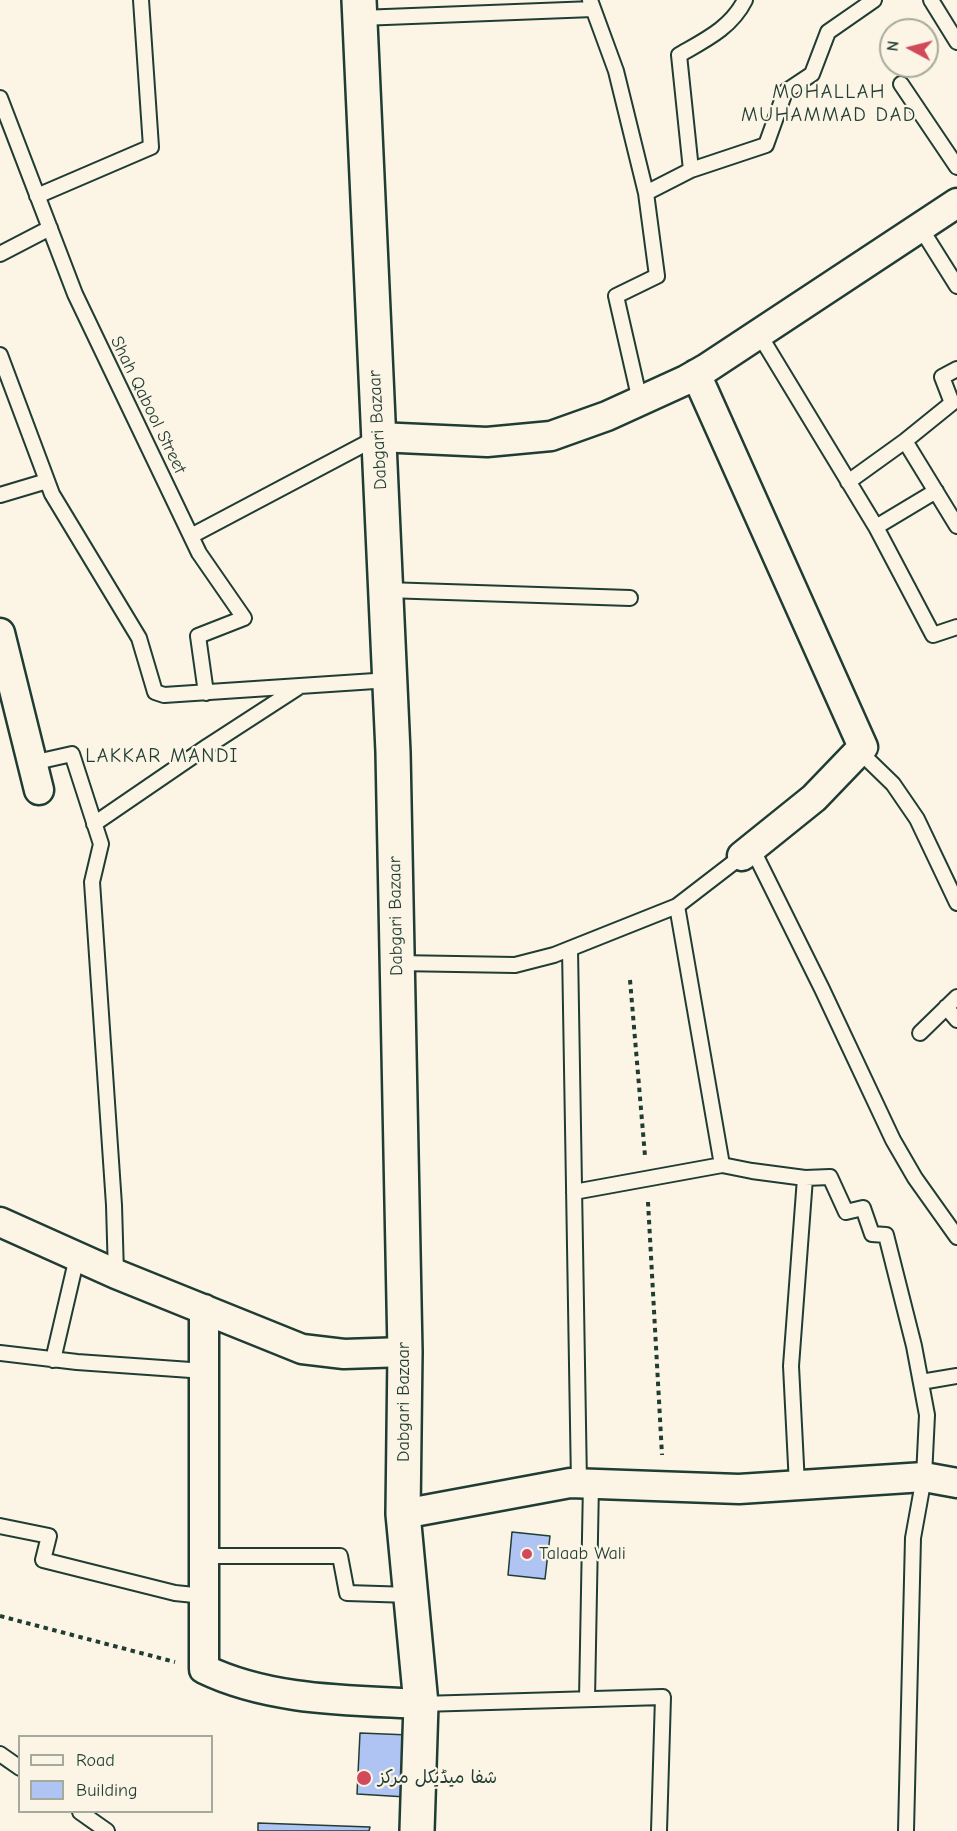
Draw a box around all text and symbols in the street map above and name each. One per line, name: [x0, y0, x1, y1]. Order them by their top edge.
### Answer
north arrow: [879, 18, 939, 78]
text: N: [884, 40, 903, 52]
district label: MOHALLAH MUHAMMAD DAD: [741, 80, 917, 127]
street label: Shah Qabool Street: [105, 333, 191, 477]
street label: Dabgari Bazaar: [364, 370, 392, 490]
district label: LAKKAR MANDI: [85, 744, 239, 768]
street label: Dabgari Bazaar: [384, 856, 408, 976]
street label: Dabgari Bazaar: [393, 1342, 415, 1462]
place label: Talaab Wali: [539, 1543, 626, 1565]
marker: Talaab Wali: [520, 1547, 534, 1561]
legend: [18, 1735, 213, 1813]
text: Road: [76, 1750, 115, 1771]
place label: شفا میڈیکل مركز: [378, 1767, 497, 1789]
marker: شفا میڈیکل مركز: [355, 1769, 373, 1787]
text: Building: [76, 1780, 138, 1801]

